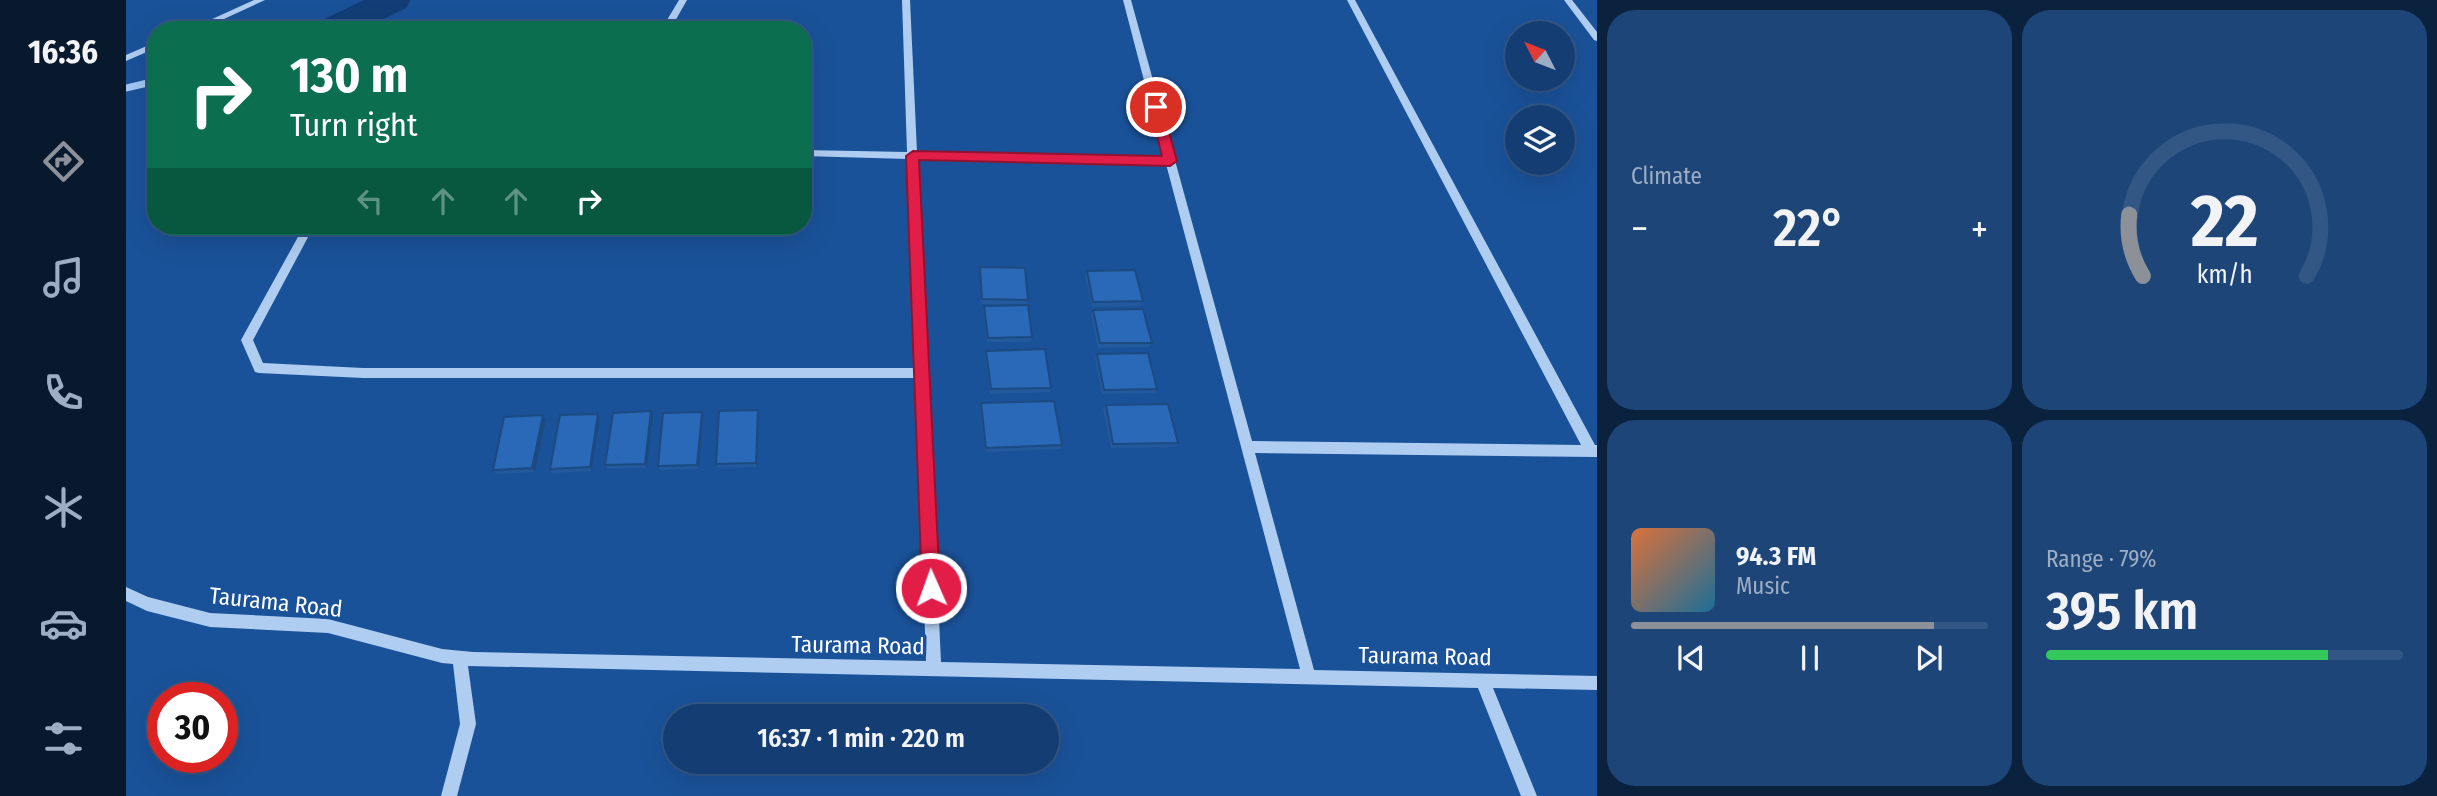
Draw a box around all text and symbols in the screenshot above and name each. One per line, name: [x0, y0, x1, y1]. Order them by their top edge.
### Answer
north arrow: [1505, 21, 1575, 91]
map controls: [1505, 21, 1575, 175]
text: 16:36: [28, 33, 98, 71]
text: 130 m: [290, 46, 408, 105]
icon: right: [175, 49, 266, 140]
pin: [1126, 77, 1186, 137]
icon: arrive: [1137, 88, 1175, 126]
button: layers: [1505, 105, 1575, 175]
text: Turn right: [290, 106, 417, 144]
icon: directions: [39, 137, 88, 186]
text: Climate: [1631, 162, 1702, 190]
text: 22: [2190, 178, 2258, 265]
icon: left: [351, 182, 389, 220]
icon: ahead: [424, 182, 462, 220]
icon: ahead: [497, 182, 535, 220]
icon: right: [570, 182, 608, 220]
text: 22°: [1773, 197, 1845, 260]
text: −: [1631, 206, 1648, 252]
text: +: [1971, 206, 1988, 252]
icon: music: [39, 253, 88, 302]
text: km/h: [2197, 260, 2252, 290]
icon: phone: [39, 368, 88, 417]
icon: climate: [39, 483, 88, 532]
text: 94.3 FM: [1736, 541, 1816, 572]
text: Range · 79%: [2046, 545, 2157, 573]
position arrow: [894, 551, 968, 625]
text: Music: [1736, 572, 1790, 600]
text: 395 km: [2046, 580, 2198, 643]
street label: Taurama Road: [208, 581, 344, 623]
icon: car: [39, 599, 88, 648]
street label: Taurama Road: [791, 630, 925, 660]
icon: previous: [1672, 639, 1710, 677]
icon: pause: [1791, 639, 1829, 677]
icon: next: [1910, 639, 1948, 677]
street label: Taurama Road: [1358, 641, 1492, 671]
speed limit sign: 30: [147, 682, 238, 773]
icon: filters: [39, 714, 88, 763]
text: 16:37 · 1 min · 220 m: [757, 723, 965, 754]

